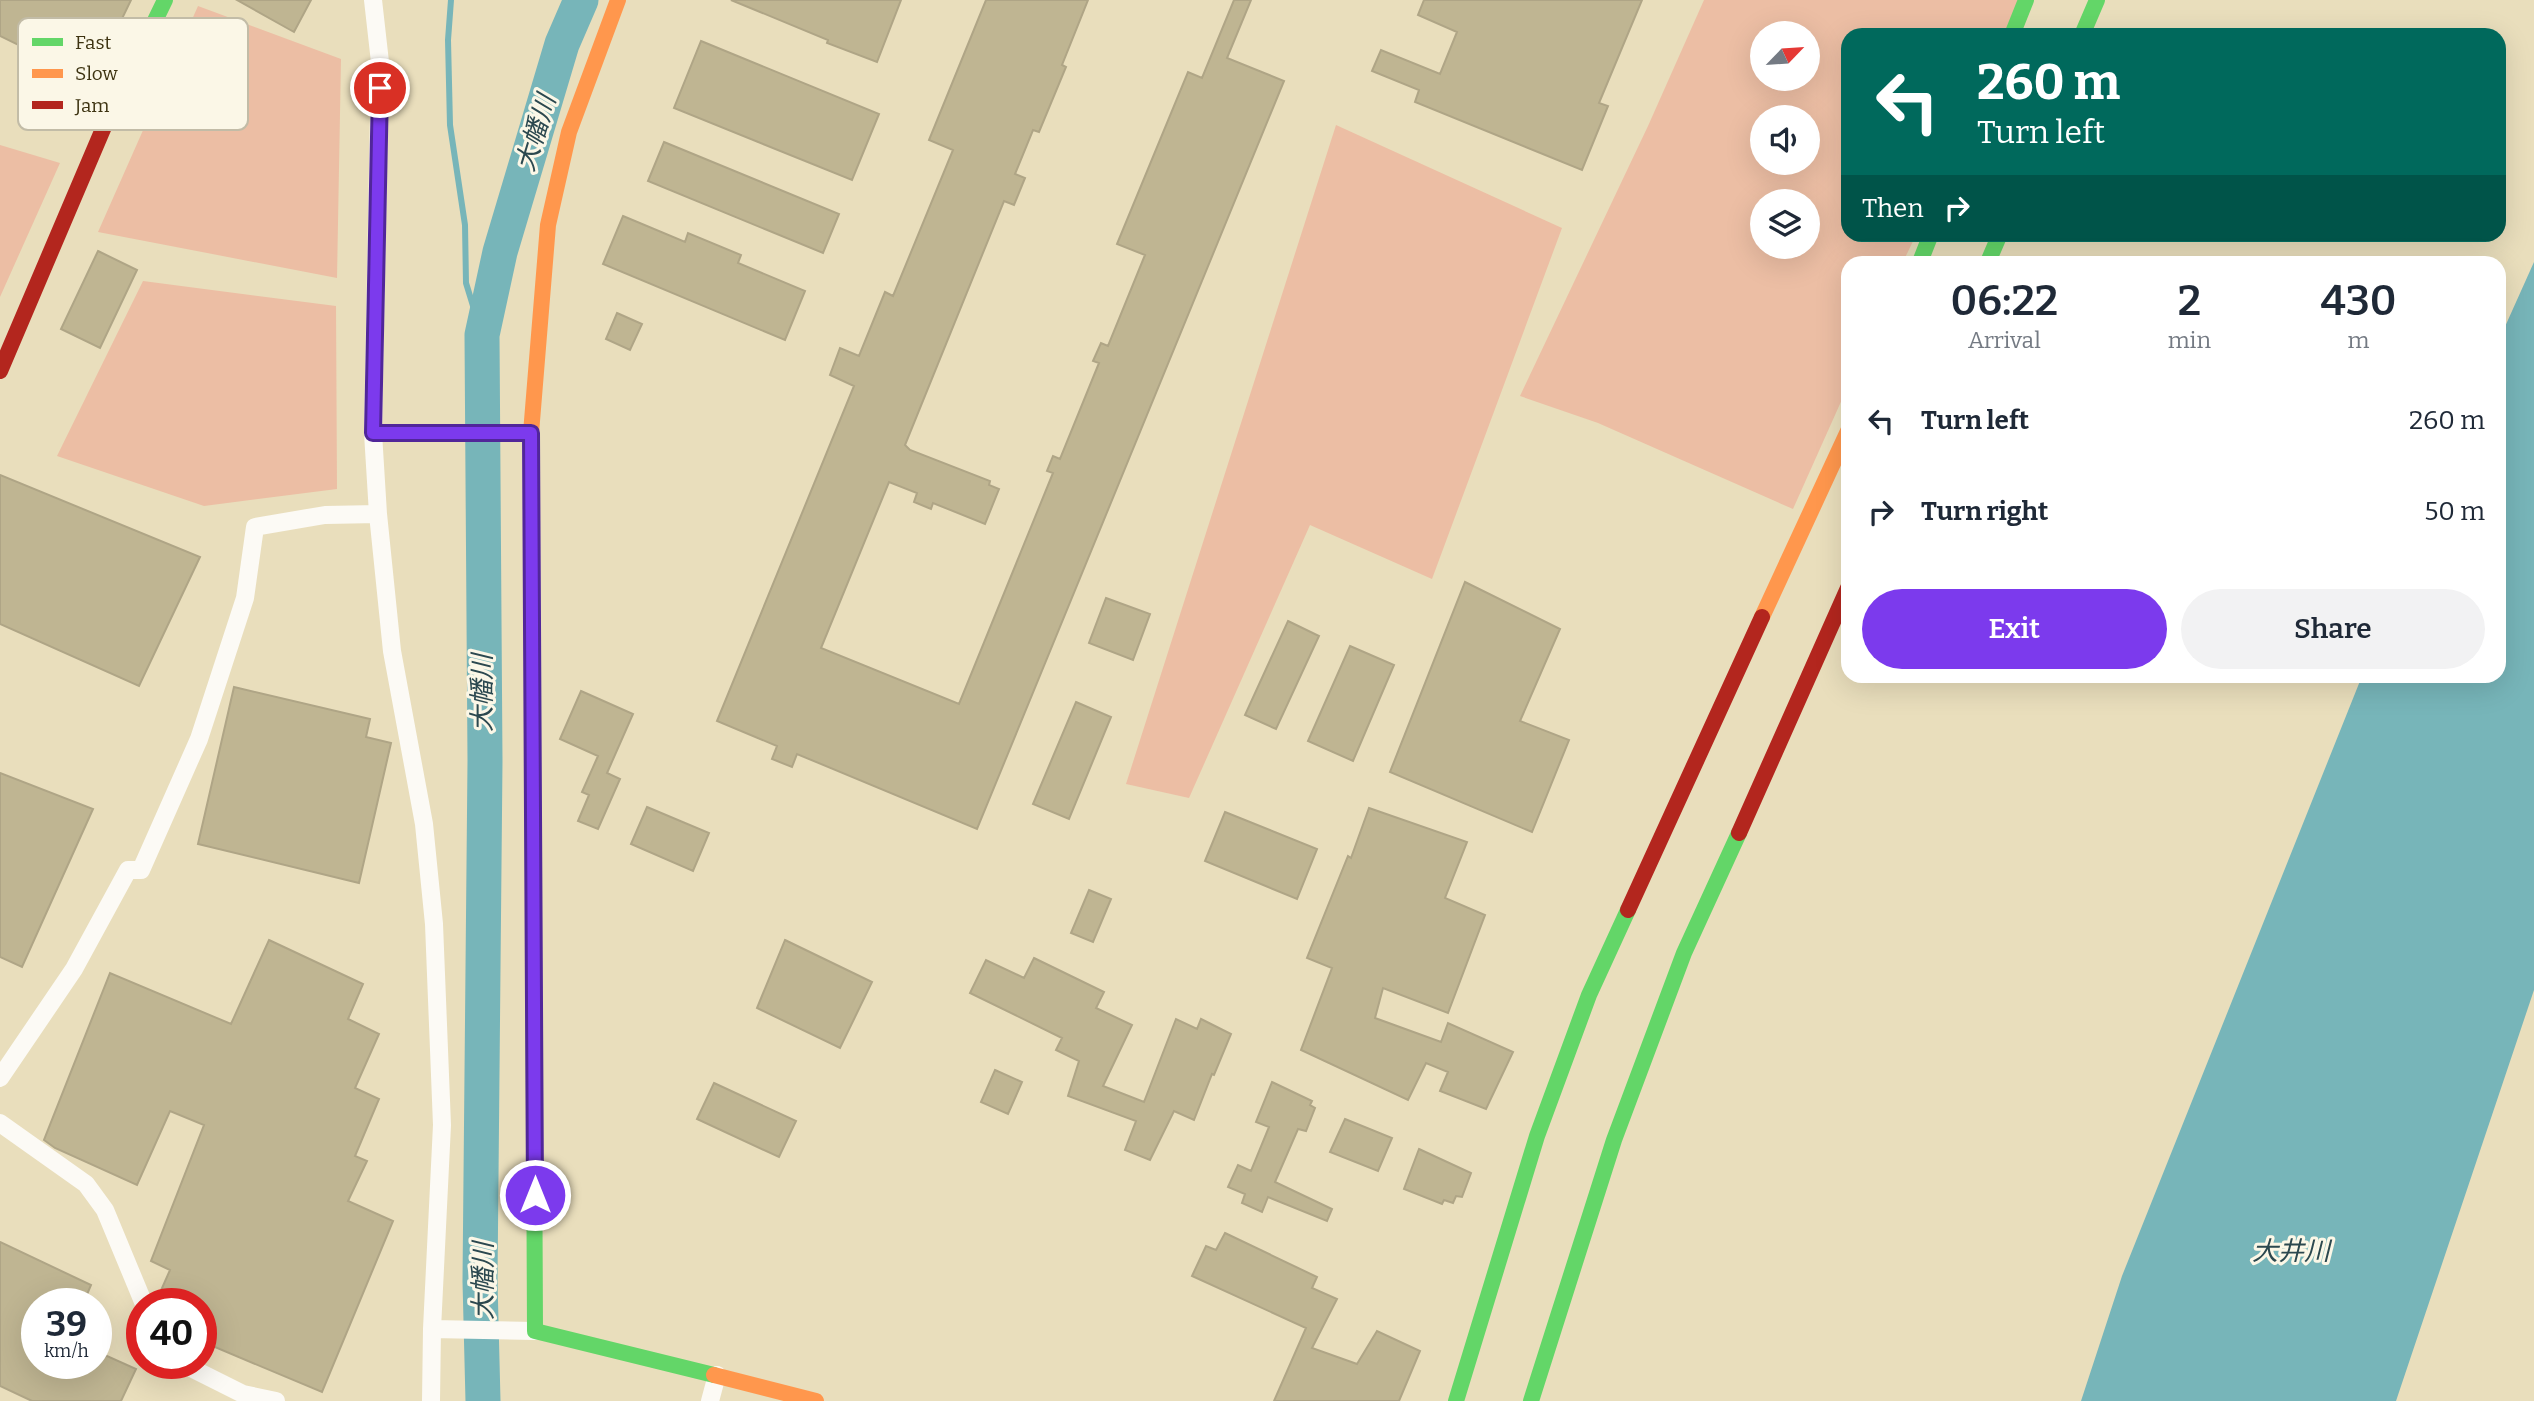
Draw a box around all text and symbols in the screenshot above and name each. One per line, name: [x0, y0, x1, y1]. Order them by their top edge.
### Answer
legend: [18, 18, 248, 130]
north arrow: [1750, 21, 1820, 91]
map controls: [1750, 21, 1820, 259]
text: Fast: [75, 31, 112, 54]
text: 260 m: [1977, 53, 2120, 112]
icon: left: [1862, 56, 1953, 147]
pin: [350, 58, 410, 118]
text: Slow: [75, 62, 118, 85]
icon: arrive: [361, 69, 399, 107]
water label: 大幡川: [510, 88, 563, 175]
text: Jam: [74, 94, 109, 117]
button: sound: [1750, 105, 1820, 175]
text: Turn left: [1977, 113, 2105, 151]
button: layers: [1750, 189, 1820, 259]
icon: right: [1938, 189, 1976, 227]
text: Then: [1862, 193, 1924, 224]
text: 06:22: [1950, 276, 2058, 326]
text: 2: [2178, 276, 2201, 326]
text: 430: [2320, 276, 2397, 326]
text: Arrival: [1968, 326, 2041, 354]
text: min: [2168, 326, 2211, 354]
text: m: [2348, 326, 2369, 354]
icon: left: [1862, 402, 1900, 440]
text: Turn left: [1921, 405, 2029, 436]
text: 260 m: [2409, 405, 2485, 436]
icon: right: [1862, 493, 1900, 531]
text: Turn right: [1921, 496, 2048, 527]
text: 50 m: [2424, 496, 2485, 527]
button: Exit: [1862, 589, 2167, 669]
button: Share: [2181, 589, 2485, 669]
water label: 大幡川: [467, 651, 498, 732]
position arrow: [498, 1158, 572, 1232]
water label: 大井川: [2252, 1236, 2333, 1267]
water label: 大幡川: [468, 1239, 499, 1320]
speed limit sign: 40: [126, 1288, 217, 1379]
text: 39: [46, 1303, 87, 1345]
text: km/h: [44, 1340, 89, 1362]

